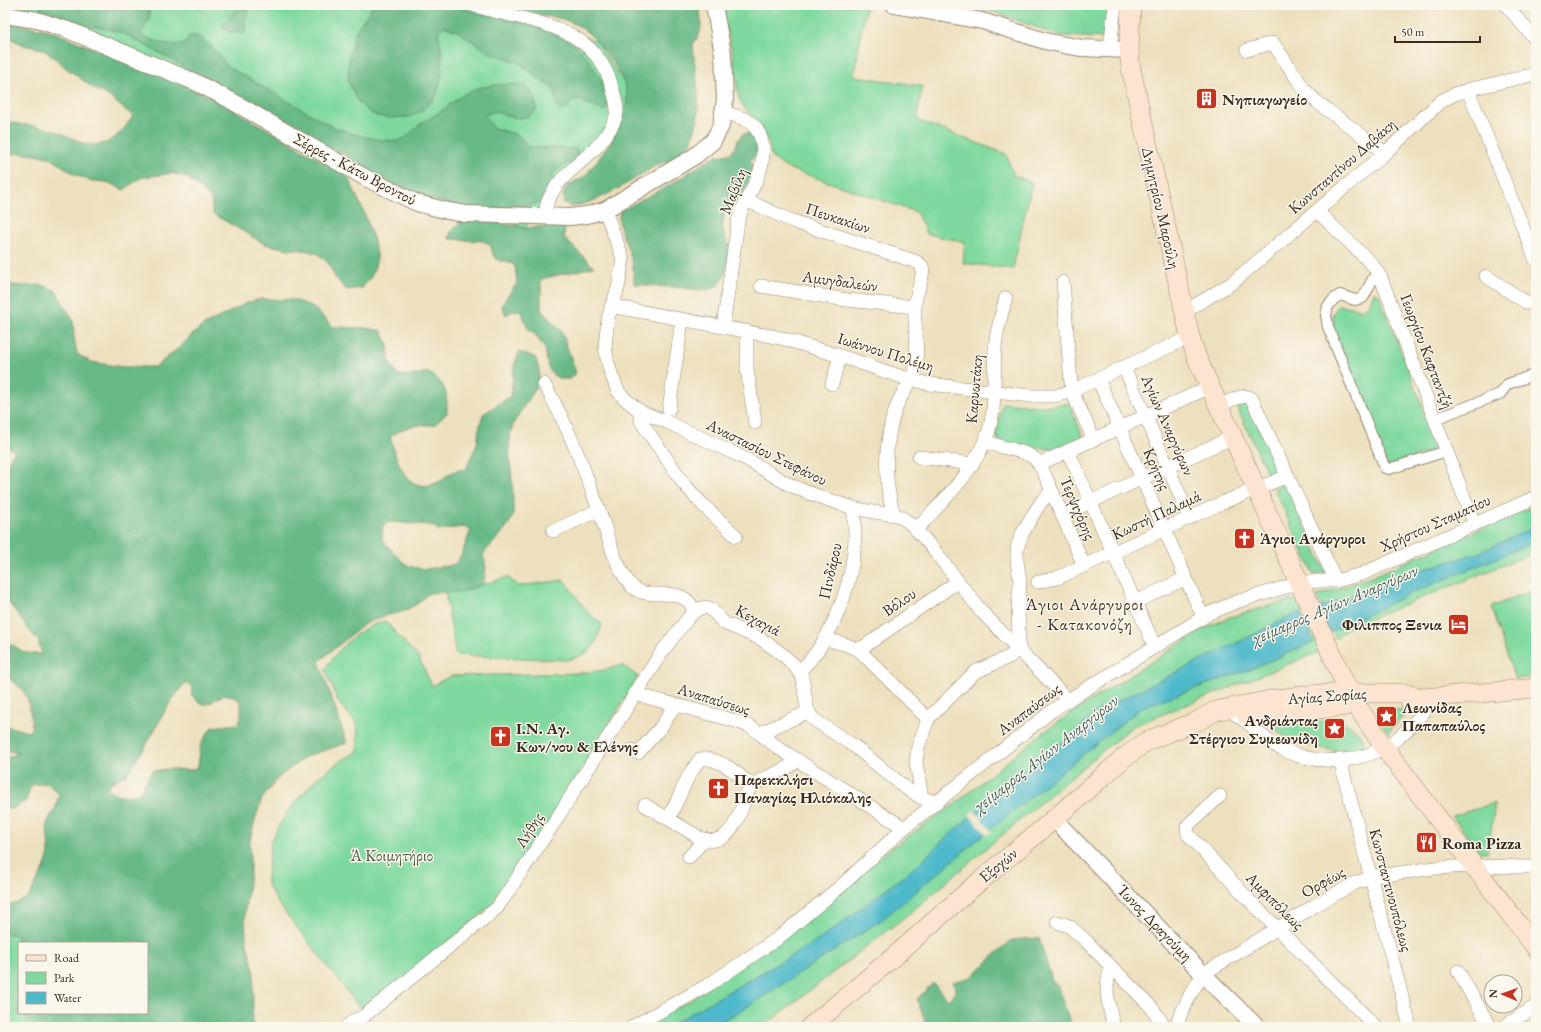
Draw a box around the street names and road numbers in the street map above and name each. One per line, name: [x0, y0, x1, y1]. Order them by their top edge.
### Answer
street label: Κωνσταντίνου Δαβάκη: [1284, 113, 1400, 219]
street label: Σέρρες - Κάτω Βροντού: [290, 128, 420, 210]
street label: Δημητρίου Μαρούλη: [1137, 145, 1185, 271]
street label: Μαβίλη: [714, 165, 752, 217]
street label: Πευκακίων: [803, 198, 873, 238]
street label: Αμυγδαλεών: [800, 265, 879, 297]
street label: Γεωργίου Καφταντζή: [1395, 291, 1459, 411]
street label: Ιωάννου Πολέμη: [835, 327, 937, 377]
street label: Καρυωτάκη: [961, 353, 987, 425]
street label: Αγίων Αναργύρων: [1136, 370, 1200, 479]
street label: Αναστασίου Στεφάνου: [702, 413, 831, 490]
street label: Κρήτης: [1138, 444, 1176, 494]
street label: Τερψιχόρης: [1055, 473, 1101, 544]
street label: Κωστή Παλαμά: [1108, 485, 1204, 545]
street label: Χρήστου Σταματίου: [1375, 489, 1494, 557]
street label: Πινδάρου: [813, 541, 847, 601]
street label: Βόλου: [878, 583, 920, 621]
street label: Κεχαγιά: [732, 599, 785, 641]
street label: Αναπαύσεως: [674, 678, 753, 720]
street label: Αναπαύσεως: [992, 678, 1066, 740]
street label: Αγίας Σοφίας: [1286, 683, 1368, 709]
street label: Λήθης: [509, 808, 548, 853]
street label: Κωνσταντινουπόλεως: [1364, 826, 1418, 954]
street label: Εξοχών: [974, 843, 1022, 887]
street label: Ορφέως: [1297, 861, 1349, 903]
street label: Αμφιπόλεως: [1241, 867, 1309, 935]
street label: Ίωνος Δραγούμη: [1113, 880, 1197, 966]

